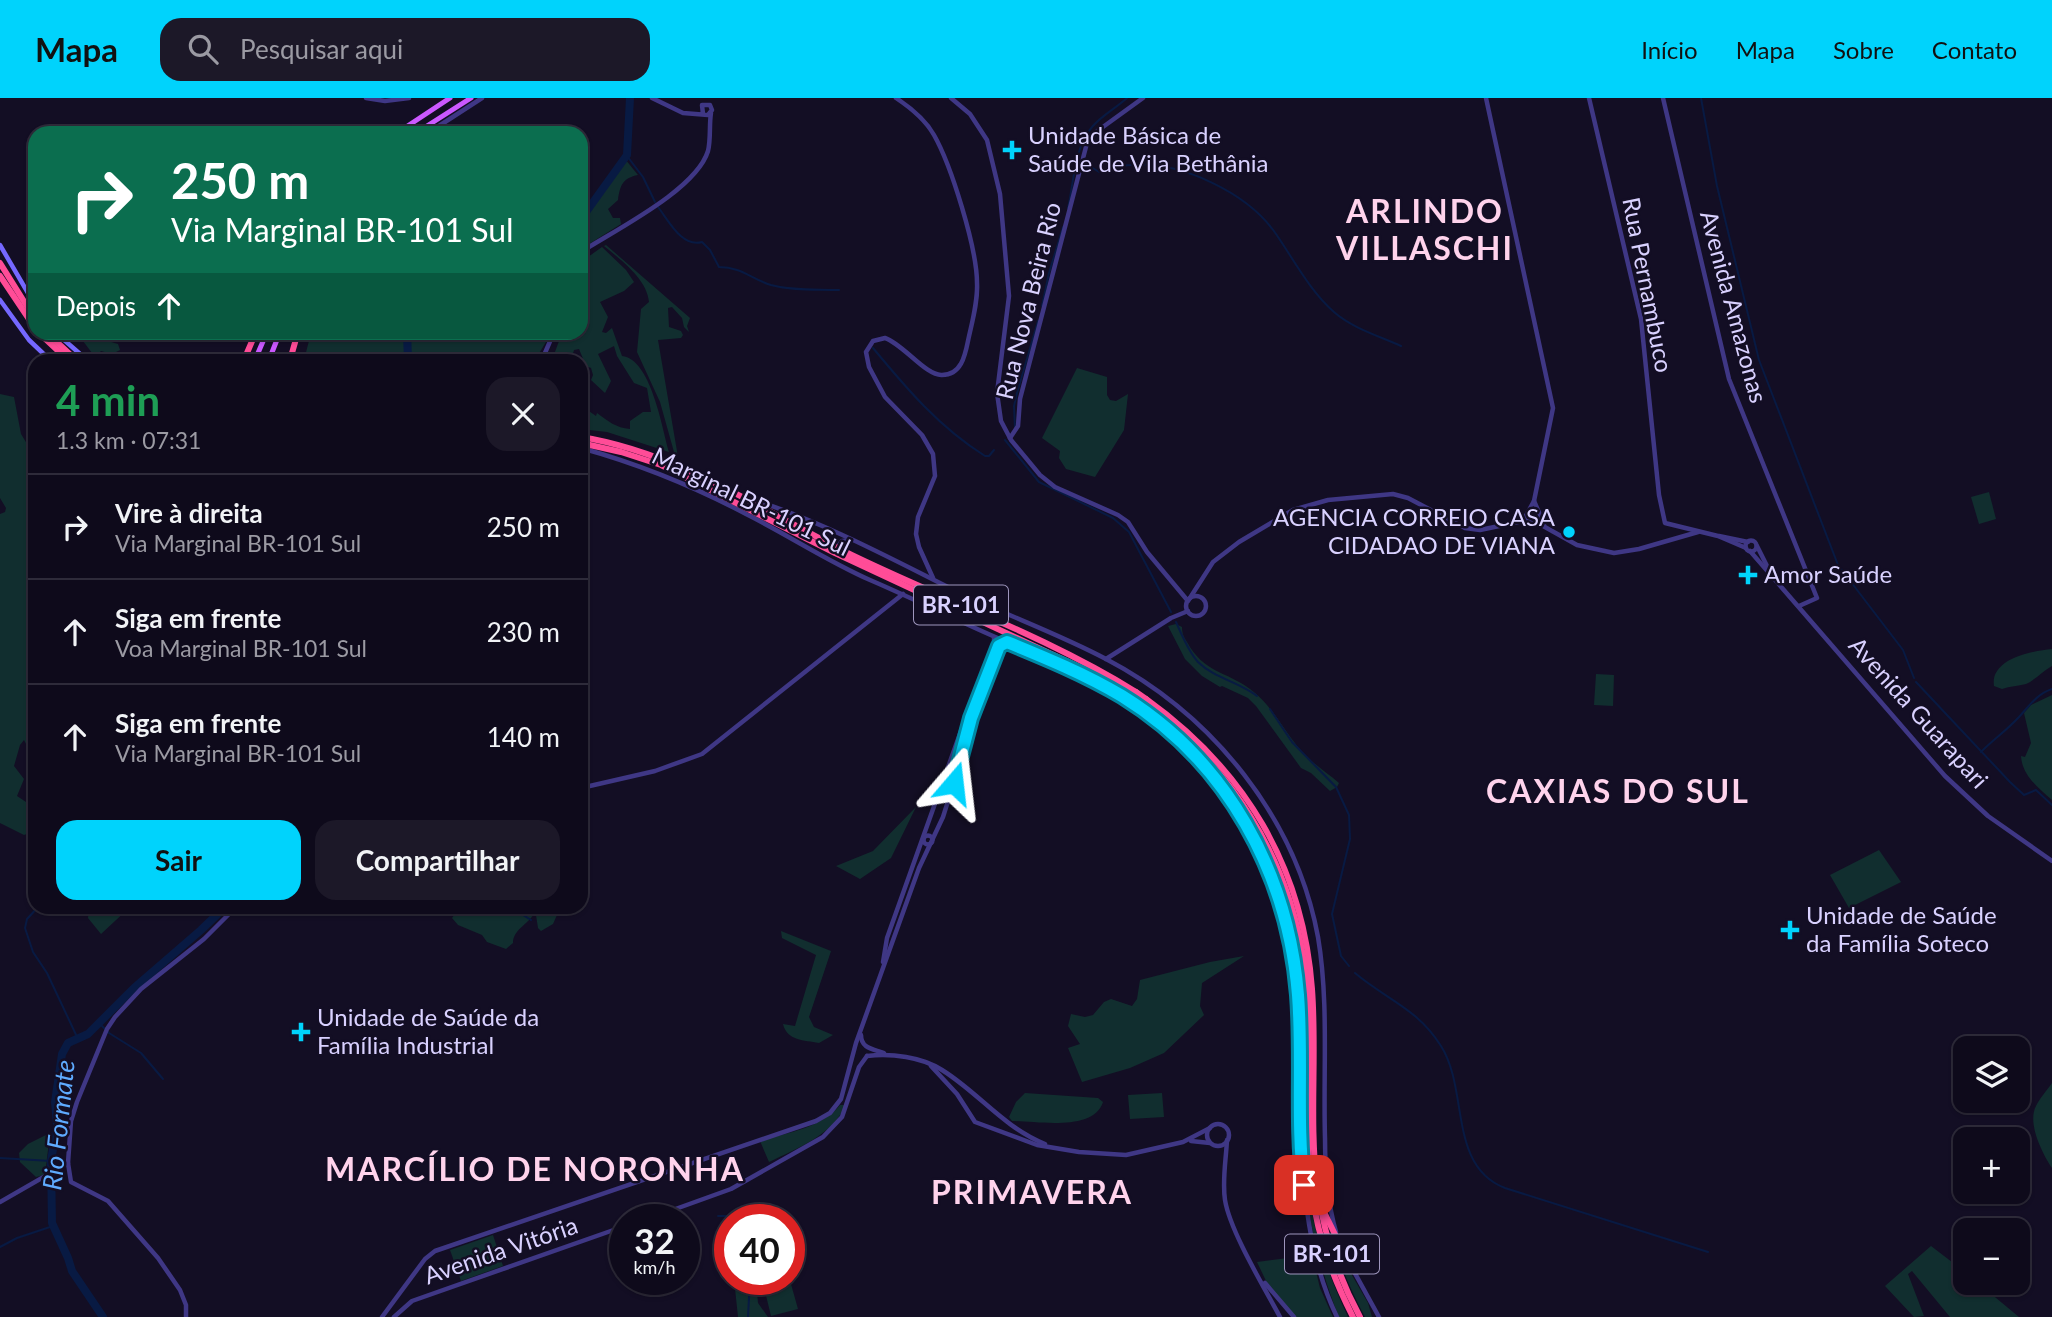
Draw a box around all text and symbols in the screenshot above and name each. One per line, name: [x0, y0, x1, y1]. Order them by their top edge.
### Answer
search box: [160, 18, 650, 81]
text: Mapa: [35, 29, 118, 69]
icon: search: [184, 30, 222, 68]
text: Pesquisar aqui: [240, 33, 403, 65]
text: Início: [1641, 35, 1698, 64]
text: Mapa: [1736, 35, 1795, 64]
text: Sobre: [1833, 35, 1894, 64]
text: Contato: [1932, 35, 2017, 64]
place label: Unidade Básica de Saúde de Vila Bethânia: [1028, 120, 1268, 177]
marker: Unidade Básica de Saúde de Vila Bethânia: [1002, 140, 1022, 160]
text: 250 m: [171, 151, 309, 209]
icon: right: [56, 154, 147, 245]
district label: ARLINDO VILLASCHI: [1335, 191, 1514, 267]
street label: Rua Pernambuco: [1617, 195, 1680, 375]
street label: Rua Nova Beira Rio: [989, 199, 1066, 402]
street label: Avenida Amazonas: [1695, 207, 1774, 406]
text: Via Marginal BR-101 Sul: [171, 210, 514, 249]
icon: ahead: [150, 287, 188, 325]
text: Depois: [56, 290, 136, 322]
text: 4 min: [56, 375, 160, 425]
button: close: [486, 377, 560, 451]
text: 1.3 km · 07:31: [56, 426, 201, 454]
street label: Marginal BR-101 Sul: [648, 440, 855, 561]
text: Vire à direita: [115, 497, 263, 529]
place label: AGENCIA CORREIO CASA CIDADAO DE VIANA: [1273, 502, 1556, 559]
icon: right: [56, 508, 94, 546]
text: 250 m: [487, 511, 560, 543]
marker: AGENCIA CORREIO CASA CIDADAO DE VIANA: [1561, 524, 1577, 540]
text: Via Marginal BR-101 Sul: [115, 529, 361, 557]
place label: Amor Saúde: [1764, 559, 1892, 588]
marker: Amor Saúde: [1738, 565, 1758, 585]
road number: BR-101: [914, 586, 1008, 624]
text: Siga em frente: [115, 602, 282, 634]
icon: ahead: [56, 613, 94, 651]
text: 230 m: [487, 616, 560, 648]
street label: Avenida Guarapari: [1844, 630, 1995, 794]
text: Voa Marginal BR-101 Sul: [115, 634, 367, 662]
text: Siga em frente: [115, 707, 282, 739]
icon: ahead: [56, 718, 94, 756]
text: 140 m: [487, 721, 560, 753]
text: Via Marginal BR-101 Sul: [115, 739, 361, 767]
position arrow: [917, 746, 991, 820]
district label: CAXIAS DO SUL: [1486, 771, 1750, 810]
button: Sair: [56, 820, 301, 900]
button: Compartilhar: [315, 820, 560, 900]
place label: Unidade de Saúde da Família Soteco: [1806, 900, 1997, 957]
marker: Unidade de Saúde da Família Soteco: [1780, 920, 1800, 940]
place label: Unidade de Saúde da Família Industrial: [317, 1002, 539, 1059]
marker: Unidade de Saúde da Família Industrial: [291, 1022, 311, 1042]
map controls: [1953, 1036, 2030, 1295]
button: layers: [1953, 1036, 2030, 1113]
water label: Rio Formate: [35, 1058, 81, 1192]
button: +: [1953, 1127, 2030, 1204]
district label: MARCÍLIO DE NORONHA: [325, 1149, 745, 1188]
pin: [1274, 1155, 1334, 1215]
icon: arrive: [1285, 1166, 1323, 1204]
district label: PRIMAVERA: [931, 1172, 1133, 1211]
speed limit sign: 40: [714, 1204, 805, 1295]
street label: Avenida Vitória: [420, 1210, 581, 1289]
button: −: [1953, 1218, 2030, 1295]
text: 32: [634, 1219, 675, 1261]
road number: BR-101: [1285, 1234, 1379, 1274]
text: km/h: [633, 1256, 676, 1278]

